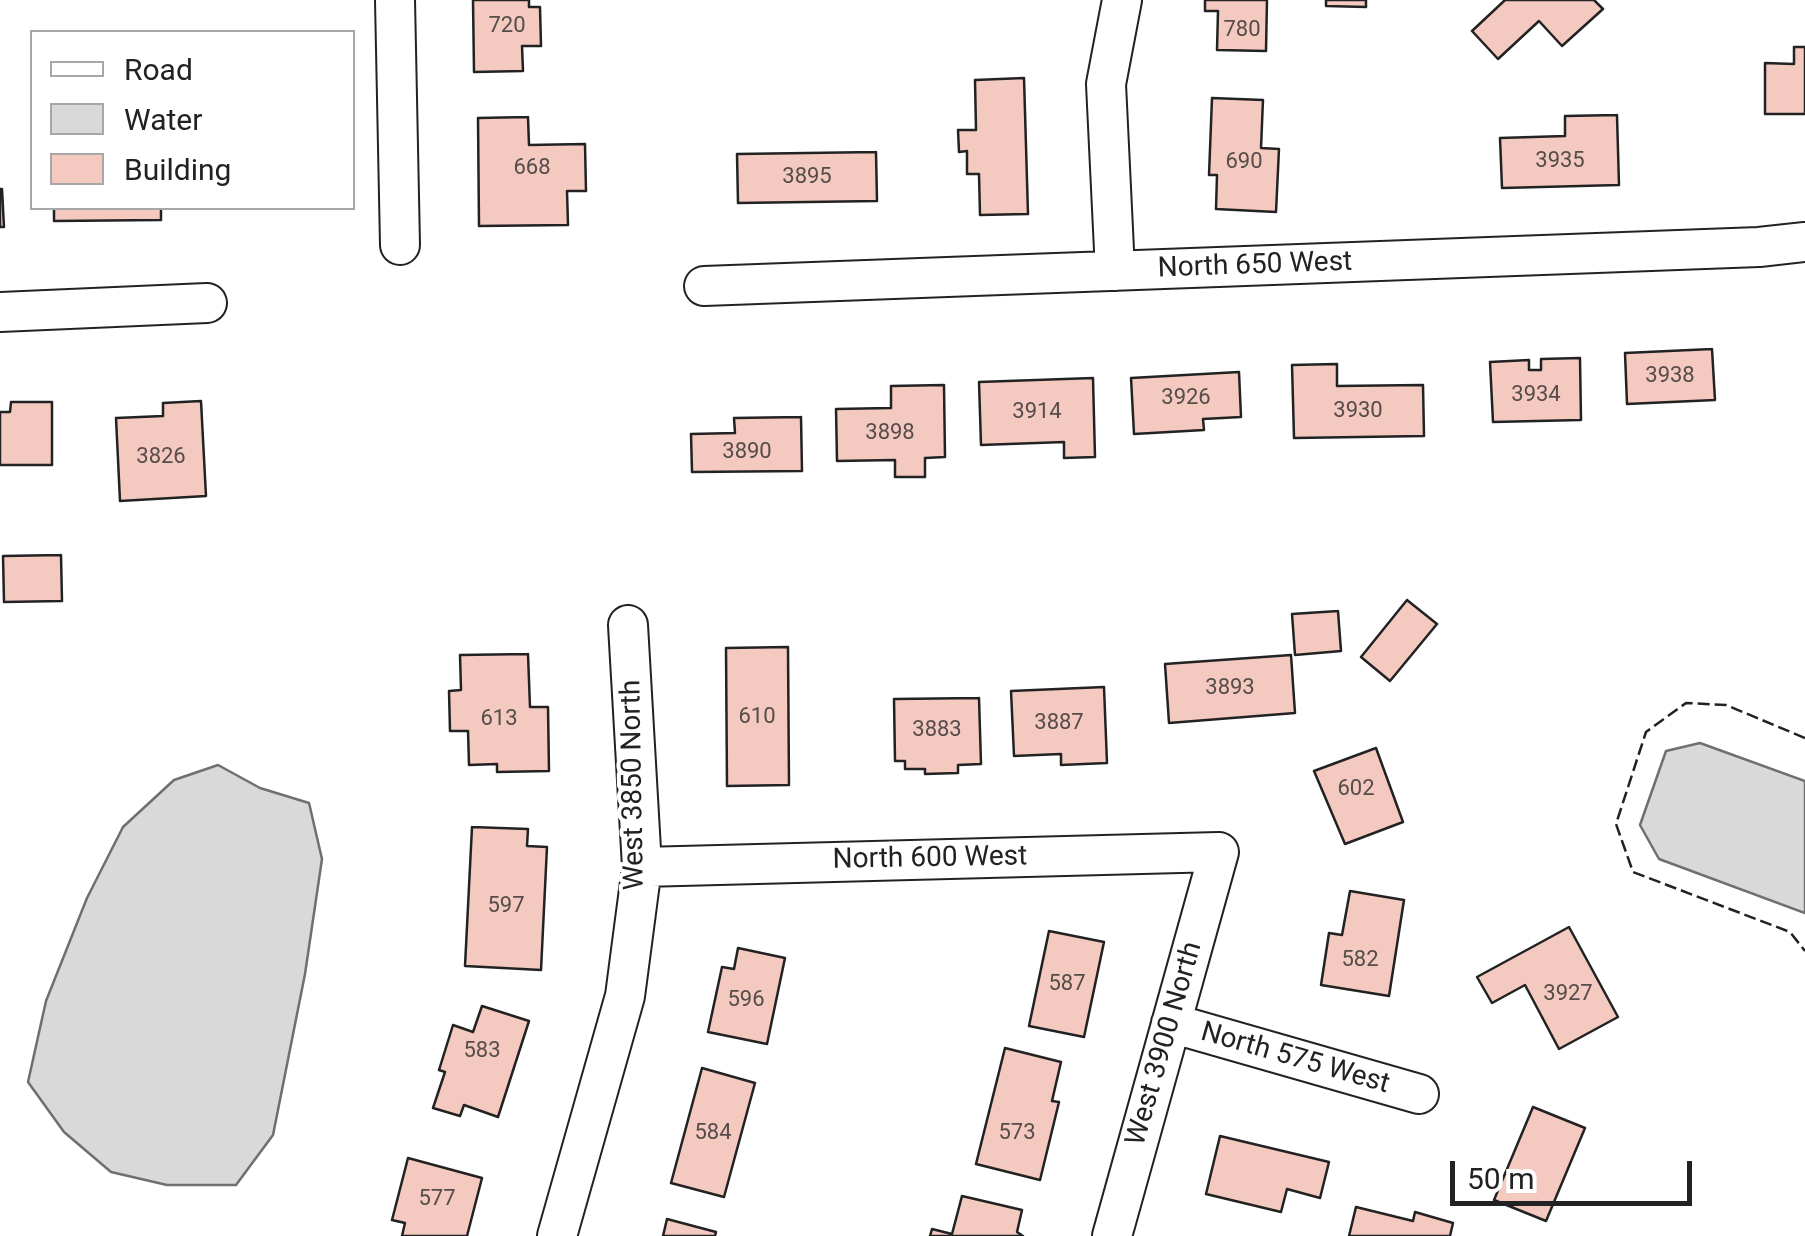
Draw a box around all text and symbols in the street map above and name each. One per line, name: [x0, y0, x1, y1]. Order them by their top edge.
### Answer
house number: 720: [488, 13, 526, 39]
house number: 780: [1223, 17, 1261, 43]
legend: [30, 30, 355, 210]
text: Road: [124, 52, 193, 87]
text: Water: [124, 102, 202, 137]
house number: 3935: [1535, 148, 1585, 174]
house number: 690: [1225, 149, 1263, 175]
text: Building: [124, 152, 231, 187]
house number: 668: [513, 155, 551, 181]
house number: 3895: [782, 164, 832, 190]
street label: North 650 West: [1157, 246, 1353, 286]
house number: 3938: [1645, 363, 1695, 389]
house number: 3934: [1511, 382, 1561, 408]
house number: 3926: [1161, 385, 1211, 411]
house number: 3930: [1333, 398, 1383, 424]
house number: 3914: [1012, 399, 1062, 425]
house number: 3898: [865, 420, 915, 446]
house number: 3890: [722, 439, 772, 465]
house number: 3826: [136, 444, 186, 470]
house number: 3893: [1205, 675, 1255, 701]
street label: West 3850 North: [615, 680, 653, 890]
house number: 610: [738, 704, 776, 730]
house number: 613: [480, 706, 518, 732]
house number: 3887: [1034, 710, 1084, 736]
house number: 3883: [912, 717, 962, 743]
house number: 602: [1337, 776, 1375, 802]
street label: North 600 West: [832, 841, 1028, 877]
house number: 597: [487, 893, 525, 919]
street label: West 3900 North: [1120, 938, 1210, 1150]
house number: 582: [1341, 947, 1379, 973]
house number: 587: [1048, 971, 1086, 997]
house number: 3927: [1543, 981, 1593, 1007]
house number: 596: [727, 987, 765, 1013]
street label: North 575 West: [1197, 1016, 1393, 1102]
house number: 583: [463, 1038, 501, 1064]
house number: 584: [694, 1120, 732, 1146]
house number: 573: [998, 1120, 1036, 1146]
scale bar: [1455, 1141, 1698, 1203]
text: 50 m: [1467, 1161, 1534, 1196]
house number: 577: [418, 1186, 456, 1212]

